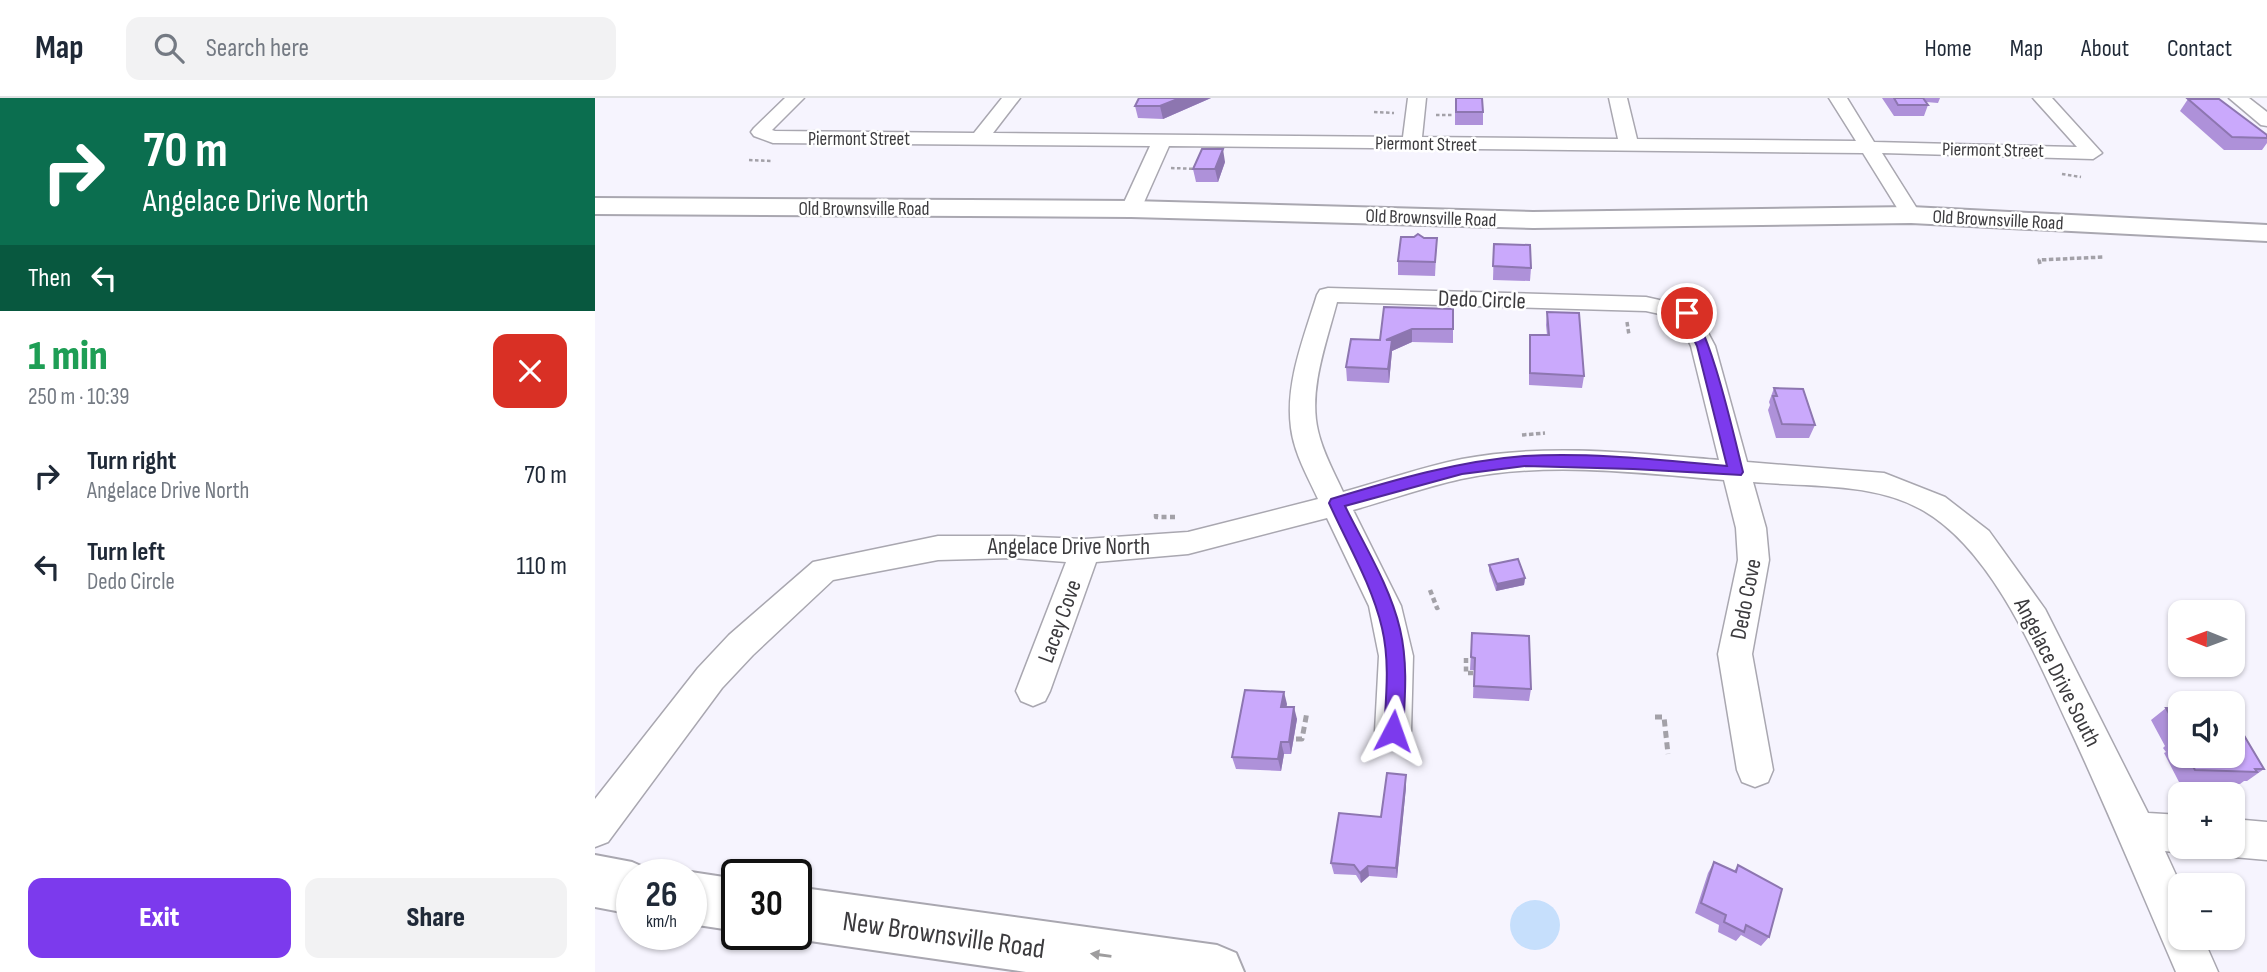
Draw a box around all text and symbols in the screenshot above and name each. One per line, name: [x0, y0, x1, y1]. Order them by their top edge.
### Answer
search box: [126, 17, 616, 80]
text: Map: [35, 28, 84, 68]
icon: search: [150, 29, 188, 67]
text: Search here: [206, 33, 309, 64]
text: Home: [1924, 34, 1972, 63]
text: Map: [2010, 34, 2043, 63]
text: About: [2081, 34, 2129, 63]
text: Contact: [2167, 34, 2232, 63]
text: 70 m: [143, 122, 228, 181]
icon: right: [28, 126, 119, 217]
street label: Piermont Street: [808, 128, 910, 151]
street label: Piermont Street: [1375, 132, 1477, 157]
street label: Piermont Street: [1942, 138, 2044, 163]
text: Angelace Drive North: [143, 182, 369, 221]
street label: Old Brownsville Road: [798, 198, 930, 221]
street label: Old Brownsville Road: [1365, 205, 1497, 232]
street label: Old Brownsville Road: [1932, 206, 2064, 235]
icon: left: [85, 259, 123, 297]
text: Then: [28, 263, 71, 294]
pin: [1657, 283, 1717, 343]
street label: Dedo Circle: [1438, 284, 1526, 316]
icon: arrive: [1668, 294, 1706, 332]
text: 1 min: [28, 331, 108, 382]
button: close: [493, 334, 567, 408]
text: 250 m · 10:39: [28, 383, 129, 411]
text: Turn right: [87, 446, 176, 477]
icon: right: [28, 457, 66, 495]
text: 70 m: [524, 460, 567, 491]
text: Angelace Drive North: [87, 477, 249, 505]
street label: Angelace Drive North: [987, 533, 1150, 561]
text: Turn left: [87, 537, 165, 568]
icon: left: [28, 548, 66, 586]
text: 110 m: [516, 551, 567, 582]
street label: Dedo Cove: [1724, 556, 1768, 642]
text: Dedo Circle: [87, 568, 175, 596]
street label: Lacey Cove: [1032, 576, 1088, 667]
street label: Angelace Drive South: [2007, 592, 2107, 752]
north arrow: [2168, 600, 2245, 677]
map controls: [2168, 600, 2245, 950]
button: sound: [2168, 691, 2245, 768]
position arrow: [1356, 694, 1430, 768]
button: +: [2168, 782, 2245, 859]
speed limit sign: 30: [721, 859, 812, 950]
button: −: [2168, 873, 2245, 950]
text: 26: [646, 874, 677, 917]
button: Exit: [28, 878, 291, 958]
button: Share: [305, 878, 567, 958]
street label: New Brownsville Road: [841, 905, 1047, 966]
text: km/h: [646, 911, 677, 932]
one-way arrow: [1090, 950, 1112, 961]

